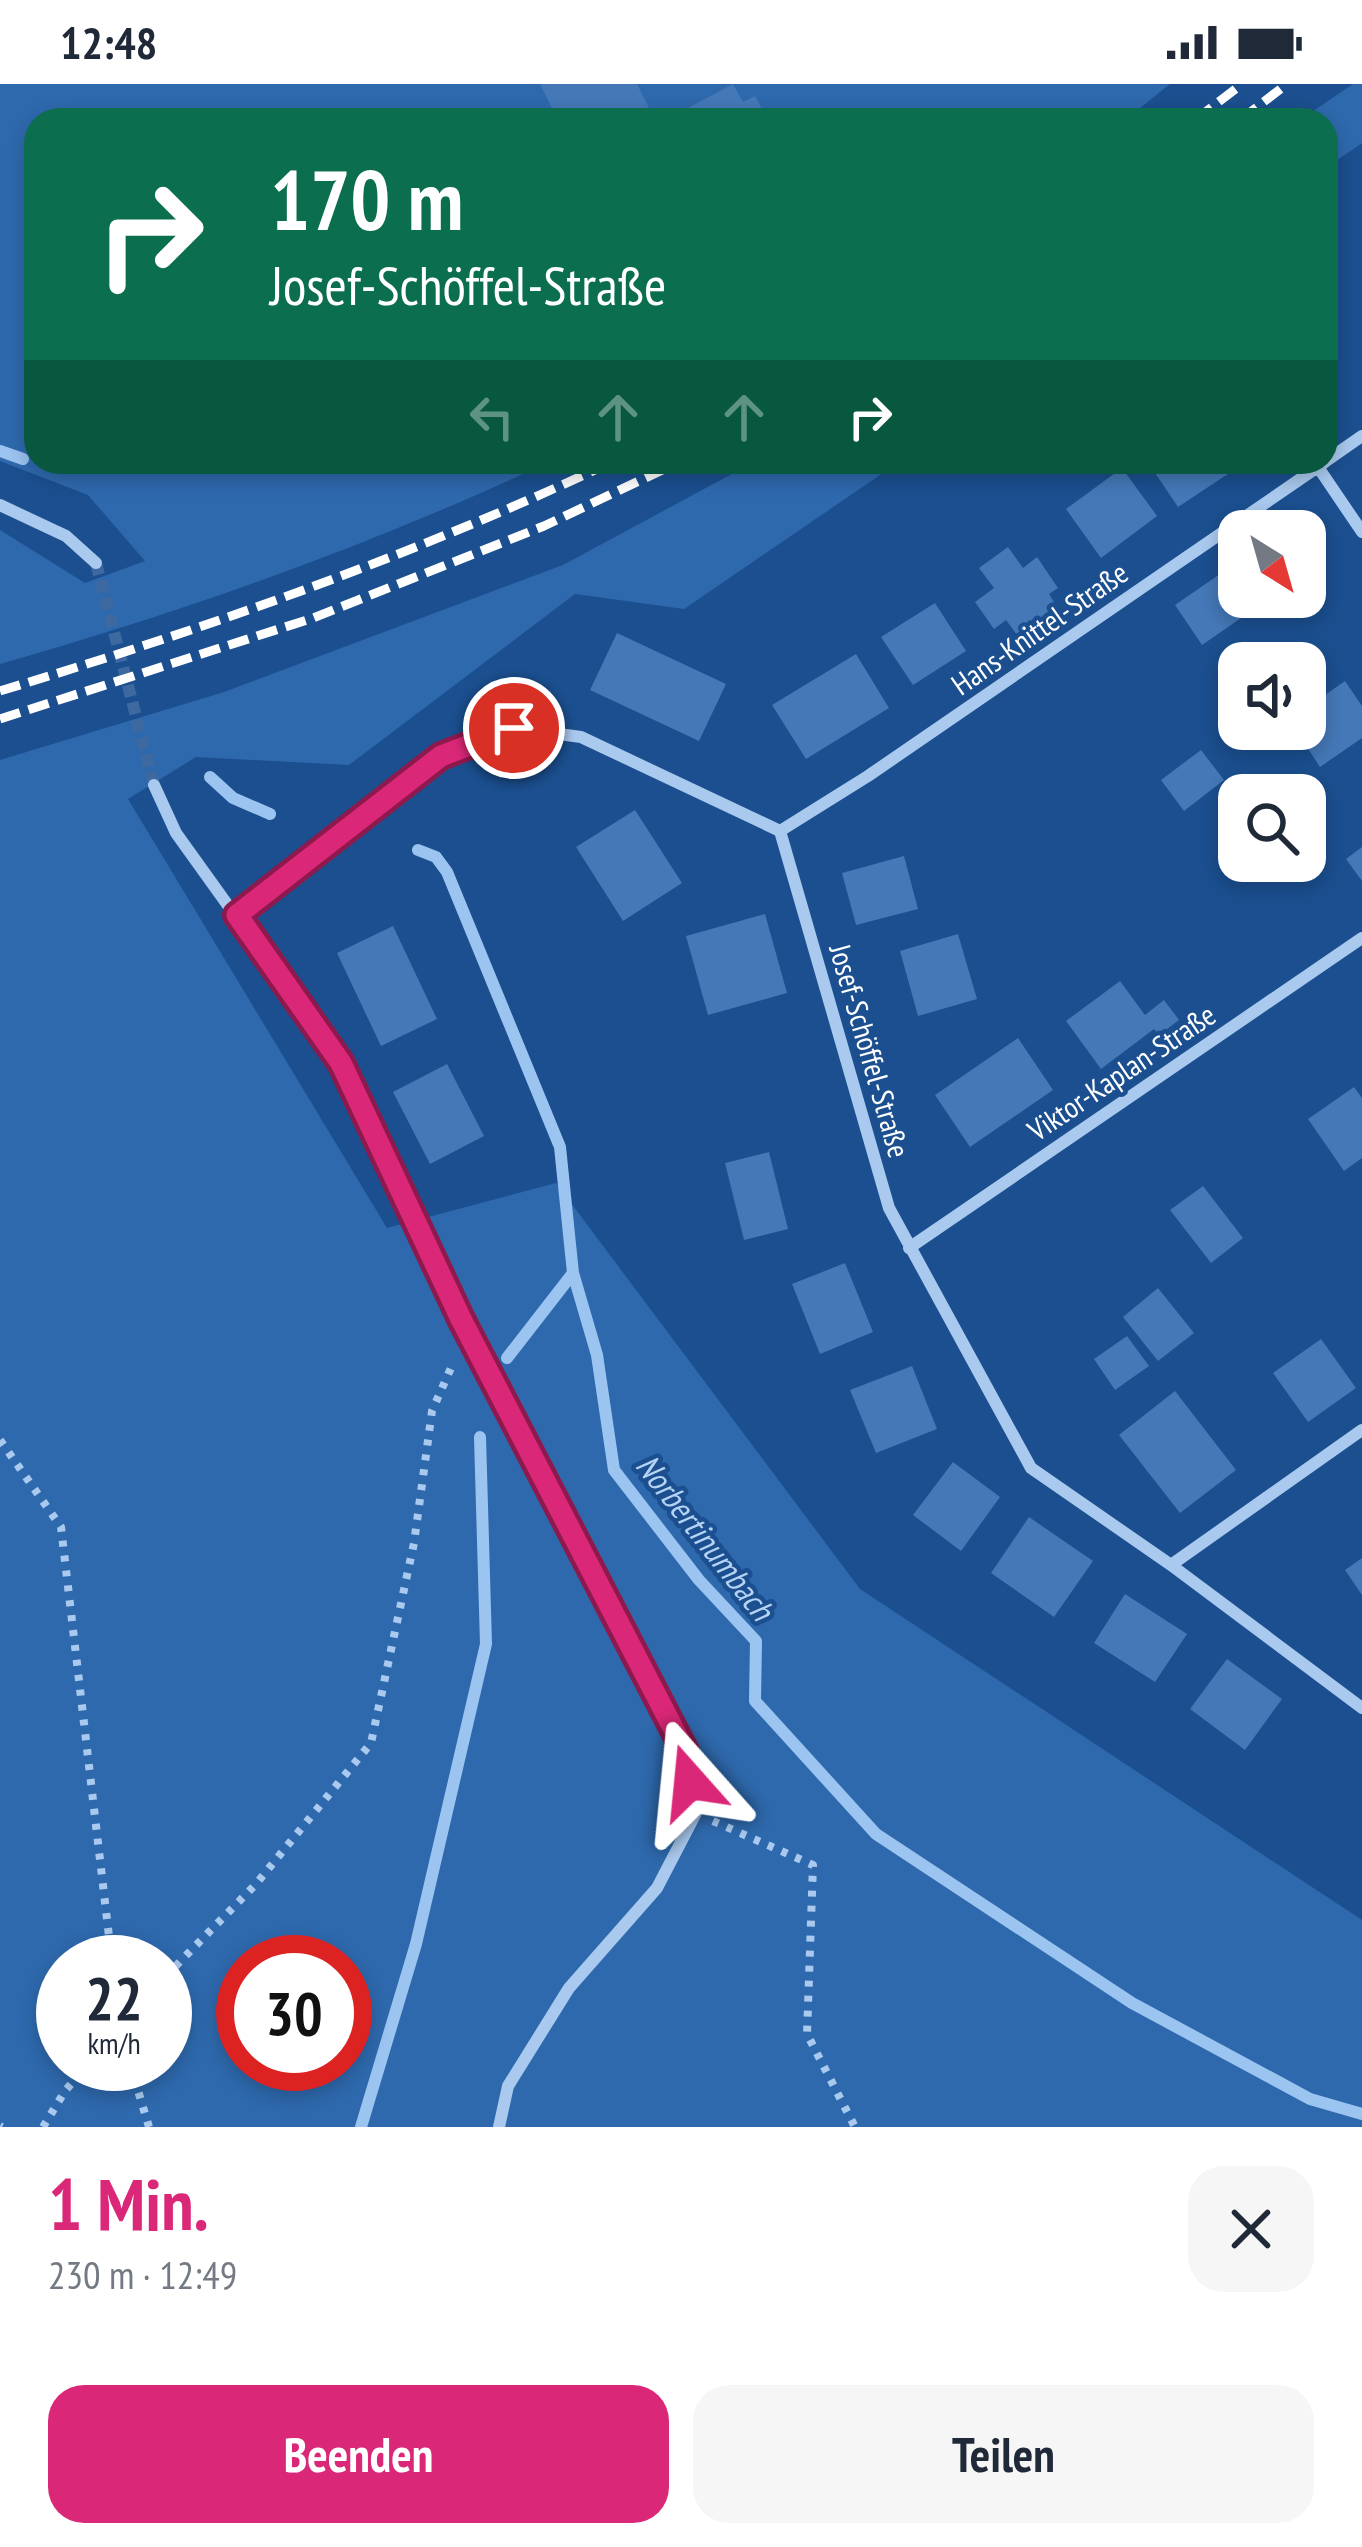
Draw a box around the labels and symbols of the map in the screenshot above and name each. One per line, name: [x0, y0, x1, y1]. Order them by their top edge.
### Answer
north arrow: [1218, 510, 1326, 618]
street label: Hans-Knittel-Straße: [943, 553, 1135, 703]
pin: [463, 677, 565, 779]
street label: Josef-Schöffel-Straße: [821, 938, 920, 1162]
street label: Viktor-Kaplan-Straße: [1019, 995, 1223, 1150]
water label: Norbertinumbach: [627, 1445, 785, 1630]
position arrow: [627, 1719, 753, 1845]
speed limit sign: 30: [216, 1935, 372, 2091]

